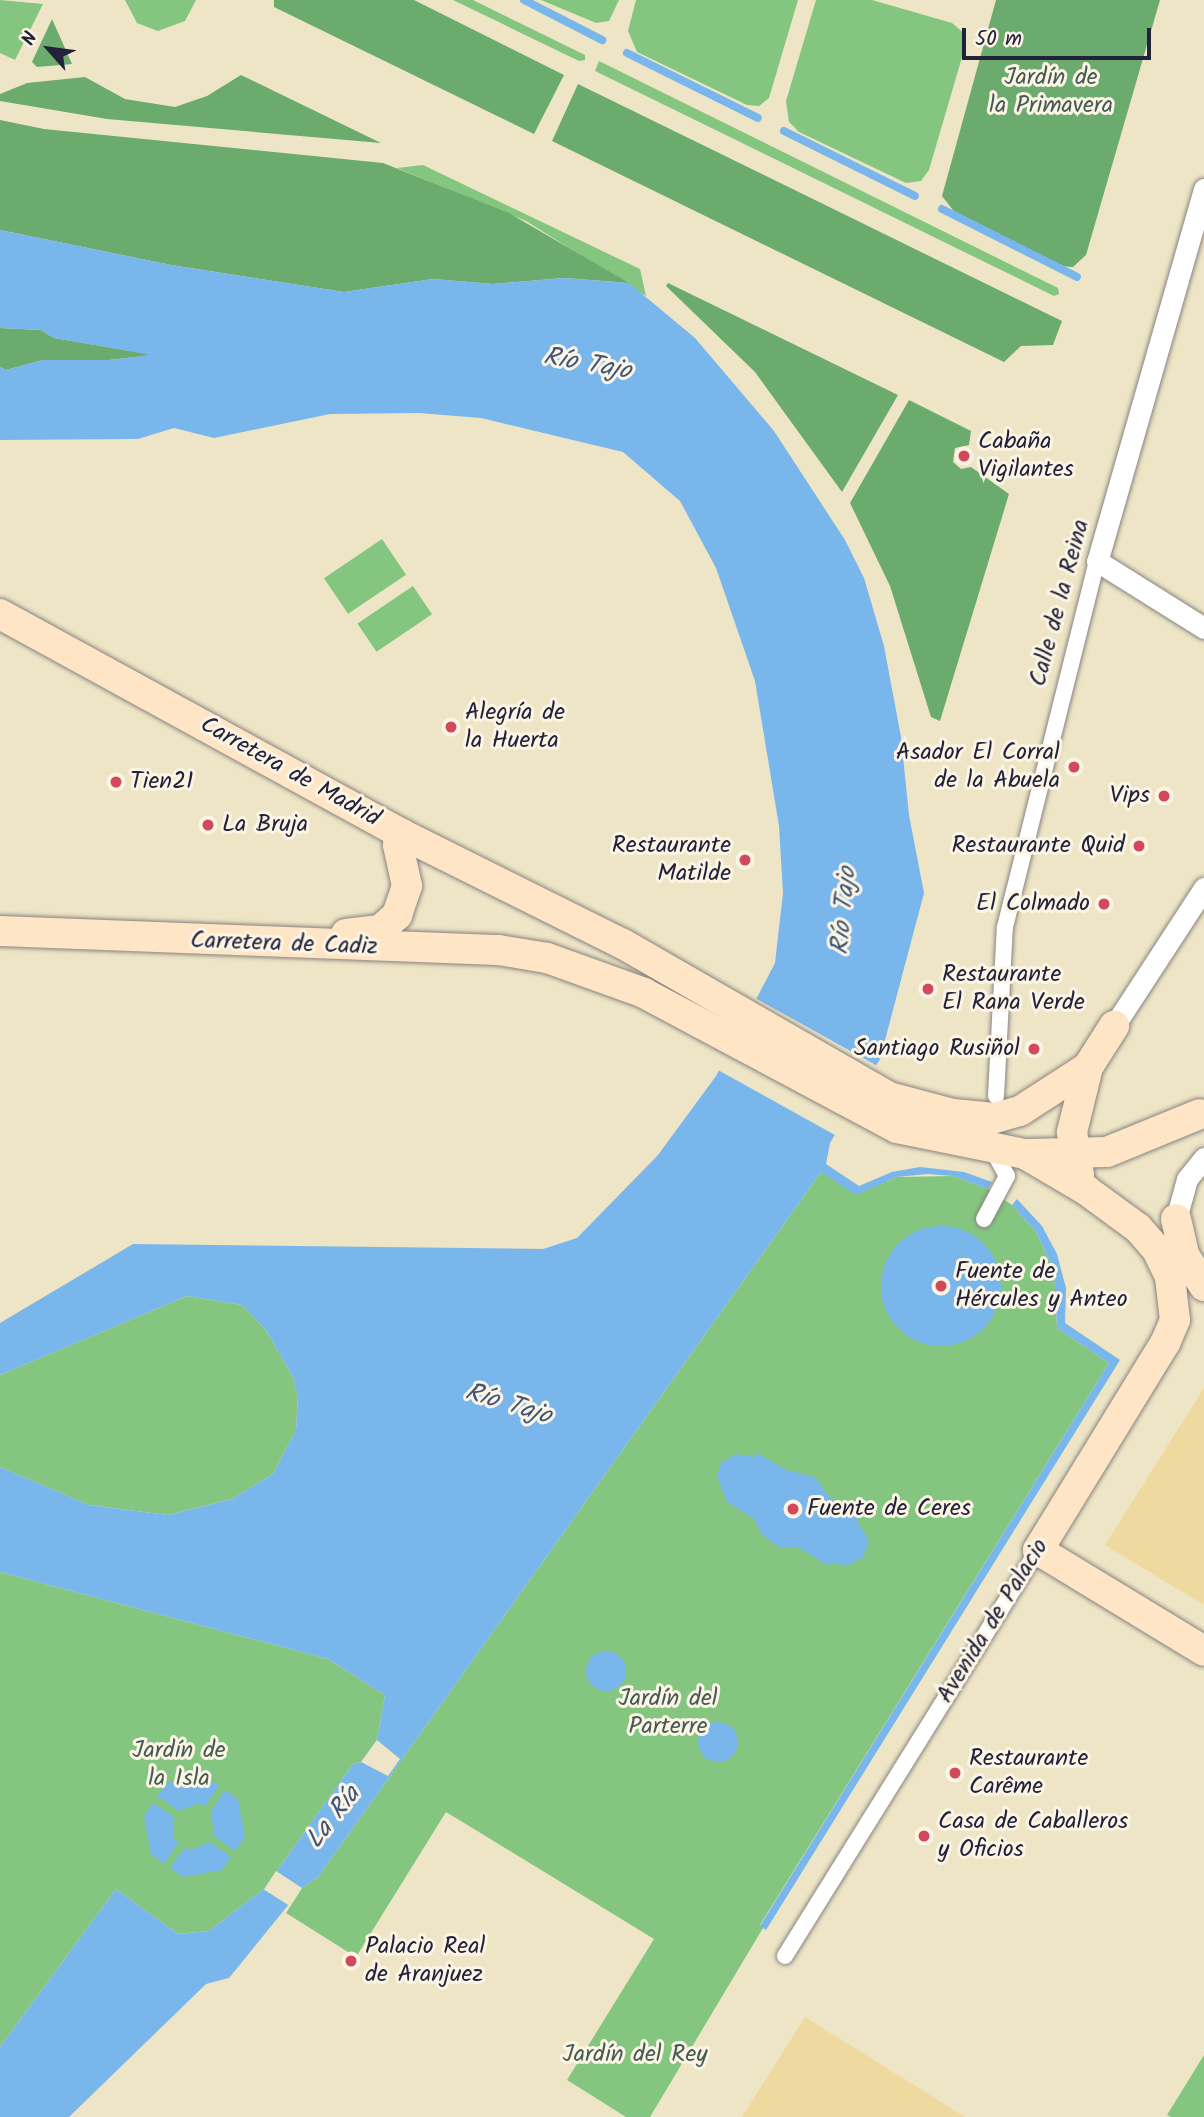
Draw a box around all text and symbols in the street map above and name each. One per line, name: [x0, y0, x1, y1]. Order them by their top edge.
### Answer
north arrow: [14, 14, 84, 84]
scale bar: [966, 14, 1155, 58]
text: 50 m: [975, 23, 1022, 56]
text: N: [14, 27, 47, 51]
park label: Jardín de la Primavera: [989, 64, 1113, 120]
water label: Río Tajo: [541, 342, 633, 388]
place label: Cabaña Vigilantes: [978, 428, 1074, 484]
marker: Cabaña Vigilantes: [956, 448, 972, 464]
street label: Calle de la Reina: [1024, 516, 1096, 690]
place label: Alegría de la Huerta: [465, 699, 565, 755]
street label: Carretera de Madrid: [195, 711, 385, 833]
marker: Alegría de la Huerta: [443, 719, 459, 735]
place label: Asador El Corral de la Abuela: [896, 739, 1060, 795]
marker: Asador El Corral de la Abuela: [1066, 759, 1082, 775]
place label: Tien21: [130, 768, 194, 796]
marker: Tien21: [108, 774, 124, 790]
place label: Vips: [1110, 782, 1150, 810]
marker: Vips: [1156, 788, 1172, 804]
place label: La Bruja: [222, 811, 308, 839]
marker: La Bruja: [200, 817, 216, 833]
place label: Restaurante Matilde: [612, 832, 731, 888]
place label: Restaurante Quid: [952, 832, 1125, 860]
marker: Restaurante Quid: [1131, 838, 1147, 854]
marker: Restaurante Matilde: [737, 852, 753, 868]
water label: Río Tajo: [826, 866, 864, 956]
place label: El Colmado: [976, 890, 1090, 918]
marker: El Colmado: [1096, 896, 1112, 912]
street label: Carretera de Cadiz: [190, 926, 378, 962]
place label: Restaurante El Rana Verde: [942, 961, 1085, 1017]
marker: Restaurante El Rana Verde: [920, 981, 936, 997]
place label: Santiago Rusiñol: [854, 1035, 1020, 1063]
marker: Santiago Rusiñol: [1026, 1041, 1042, 1057]
place label: Fuente de Hércules y Anteo: [955, 1258, 1128, 1314]
marker: Fuente de Hércules y Anteo: [933, 1278, 949, 1294]
water label: Río Tajo: [461, 1377, 555, 1433]
place label: Fuente de Ceres: [807, 1495, 971, 1523]
marker: Fuente de Ceres: [785, 1501, 801, 1517]
street label: Avenida de Palacio: [931, 1534, 1055, 1708]
park label: Jardín del Parterre: [618, 1685, 718, 1741]
park label: Jardín de la Isla: [132, 1737, 226, 1793]
place label: Restaurante Carême: [969, 1745, 1088, 1801]
marker: Restaurante Carême: [947, 1765, 963, 1781]
water label: La Ría: [300, 1781, 368, 1855]
place label: Casa de Caballeros y Oficios: [938, 1808, 1128, 1864]
marker: Casa de Caballeros y Oficios: [916, 1828, 932, 1844]
place label: Palacio Real de Aranjuez: [365, 1933, 485, 1989]
marker: Palacio Real de Aranjuez: [343, 1953, 359, 1969]
park label: Jardín del Rey: [563, 2041, 707, 2069]

